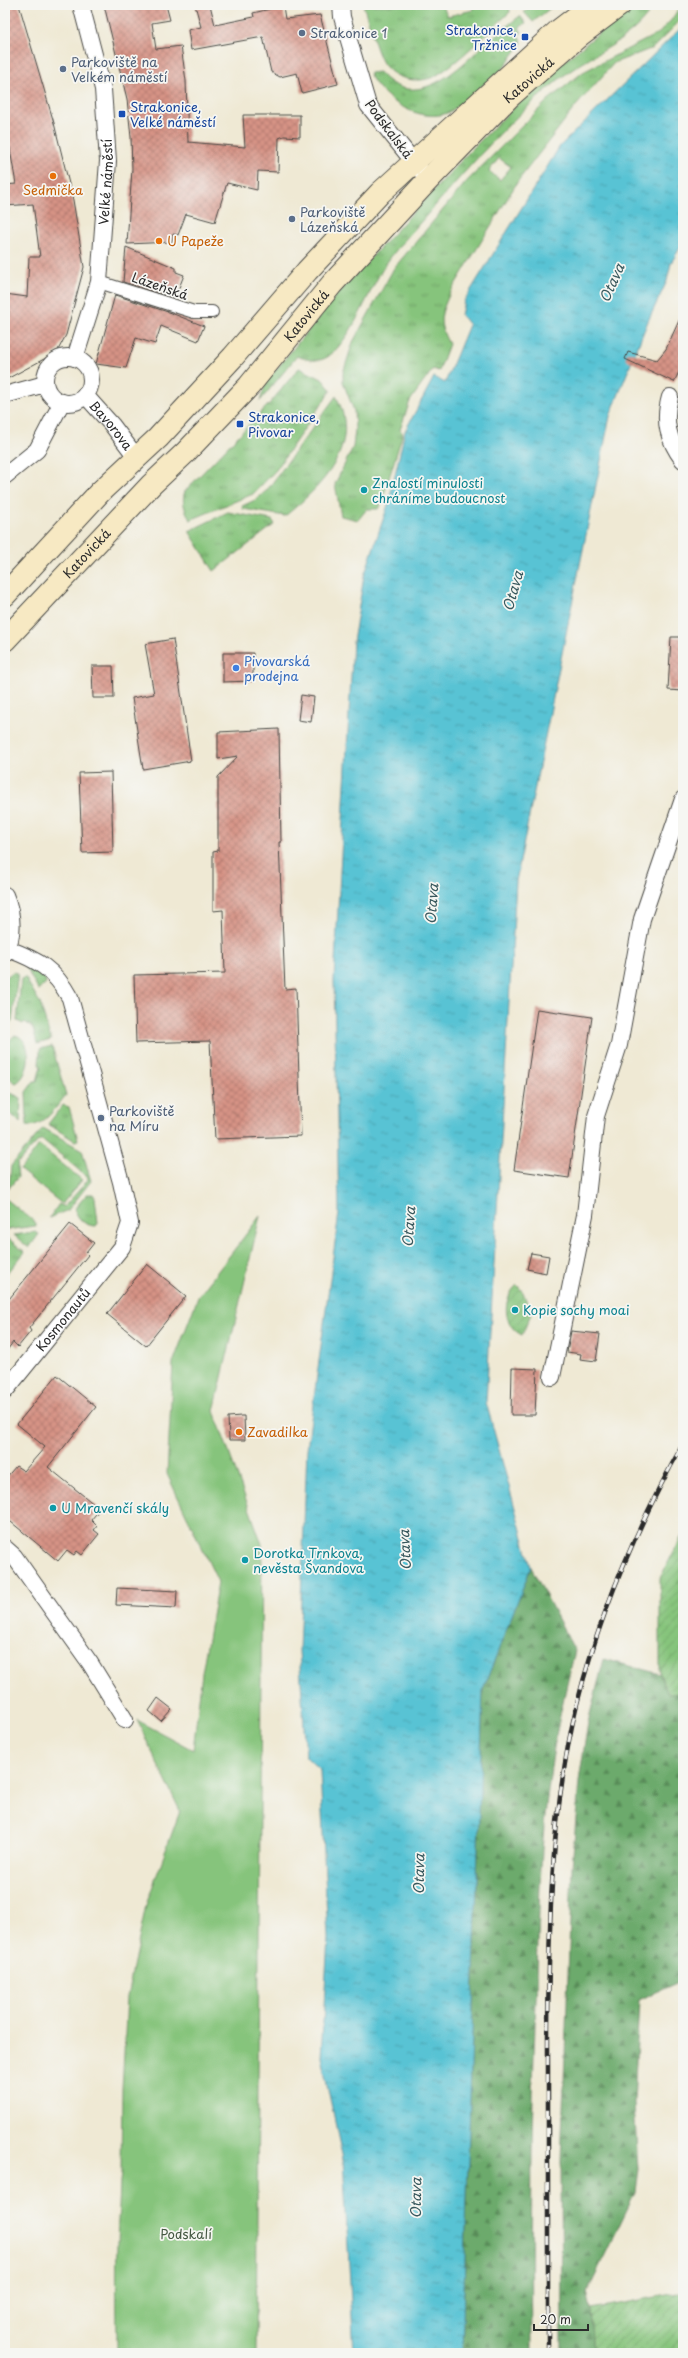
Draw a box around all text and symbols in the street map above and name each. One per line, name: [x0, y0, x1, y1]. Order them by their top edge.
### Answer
place label: Strakonice, Tržnice: [446, 20, 517, 54]
place label: Strakonice 1: [310, 23, 387, 42]
marker: Strakonice 1: [297, 28, 307, 38]
marker: Strakonice, Tržnice: [520, 32, 530, 42]
place label: Parkoviště na Velkém náměstí: [71, 52, 167, 86]
street label: Katovická: [498, 52, 558, 107]
marker: Parkoviště na Velkém náměstí: [58, 64, 68, 74]
street label: Podskalská: [361, 95, 418, 163]
place label: Strakonice, Velké náměstí: [130, 97, 216, 131]
marker: Strakonice, Velké náměstí: [117, 109, 127, 119]
street label: Velké náměstí: [93, 138, 117, 226]
marker: Sedmička: [48, 171, 58, 181]
place label: Sedmička: [23, 180, 84, 199]
place label: Parkoviště Lázeňská: [300, 202, 366, 236]
marker: Parkoviště Lázeňská: [287, 214, 297, 224]
place label: U Papeže: [167, 231, 224, 250]
marker: U Papeže: [154, 236, 164, 246]
water label: Otava: [594, 259, 630, 306]
street label: Lázeňská: [130, 267, 192, 304]
street label: Katovická: [279, 285, 333, 345]
street label: Bavorova: [85, 396, 138, 454]
place label: Strakonice, Pivovar: [248, 407, 320, 441]
marker: Strakonice, Pivovar: [235, 419, 245, 429]
place label: Znalostí minulosti chráníme budoucnost: [372, 473, 506, 507]
marker: Znalostí minulosti chráníme budoucnost: [359, 485, 369, 495]
street label: Katovická: [58, 523, 115, 582]
water label: Otava: [497, 567, 529, 613]
place label: Pivovarská prodejna: [244, 651, 310, 685]
marker: Pivovarská prodejna: [231, 663, 241, 673]
water label: Otava: [420, 882, 443, 925]
place label: Parkoviště na Míru: [109, 1101, 175, 1135]
marker: Parkoviště na Míru: [96, 1113, 106, 1123]
water label: Otava: [397, 1205, 420, 1248]
street label: Kosmonautů: [31, 1283, 94, 1355]
place label: Kopie sochy moai: [523, 1300, 630, 1319]
marker: Kopie sochy moai: [510, 1305, 520, 1315]
place label: Zavadilka: [247, 1422, 309, 1441]
marker: Zavadilka: [234, 1427, 244, 1437]
place label: U Mravenčí skály: [61, 1498, 169, 1517]
marker: U Mravenčí skály: [48, 1503, 58, 1513]
water label: Otava: [393, 1528, 416, 1571]
place label: Dorotka Trnkova, nevěsta Švandova: [253, 1543, 365, 1577]
marker: Dorotka Trnkova, nevěsta Švandova: [240, 1555, 250, 1565]
water label: Otava: [408, 1852, 429, 1894]
water label: Otava: [405, 2176, 426, 2218]
park label: Podskalí: [160, 2224, 212, 2243]
scale bar: [534, 2306, 588, 2332]
text: 20 m: [540, 2310, 571, 2328]

